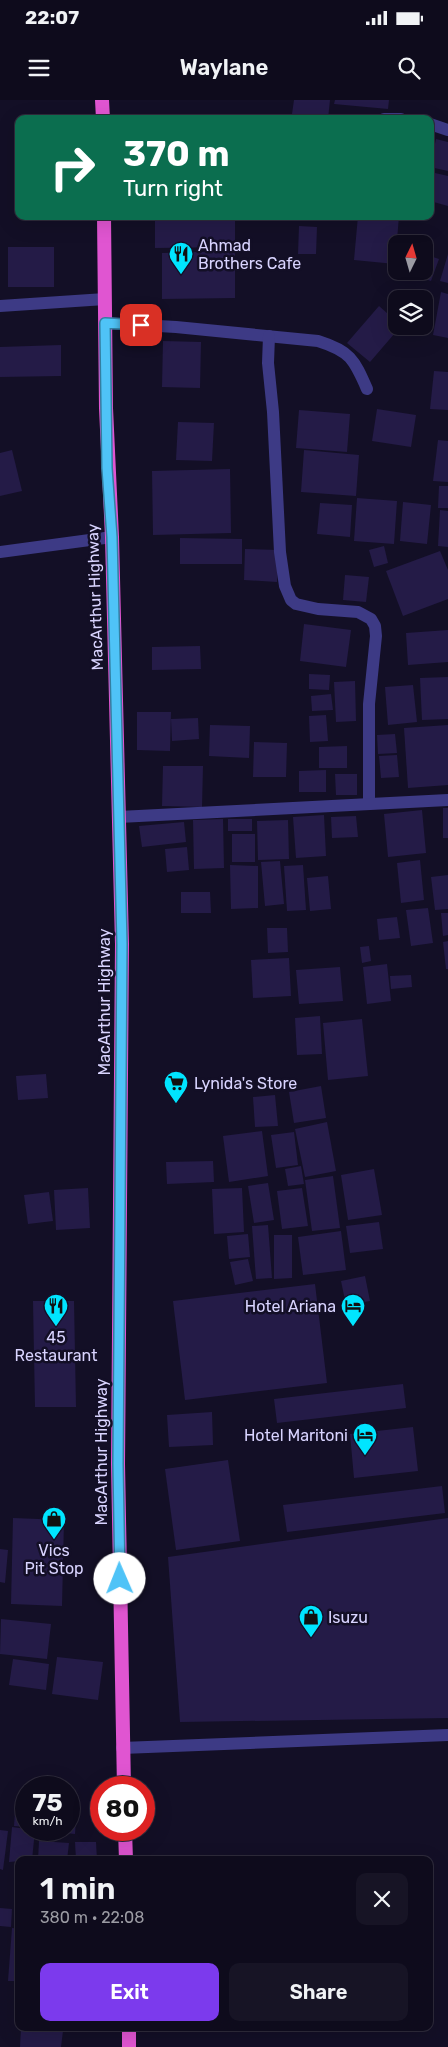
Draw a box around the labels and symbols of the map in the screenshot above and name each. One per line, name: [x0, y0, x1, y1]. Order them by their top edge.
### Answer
north arrow: [388, 235, 432, 280]
place label: Ahmad Brothers Cafe: [198, 236, 301, 273]
restaurant icon: Ahmad Brothers Cafe: [168, 241, 194, 275]
pin: [120, 304, 162, 346]
street label: MacArthur Highway: [83, 523, 107, 671]
street label: MacArthur Highway: [95, 928, 114, 1076]
supermarket icon: Lynida's Store: [163, 1070, 189, 1104]
place label: Lynida's Store: [194, 1074, 297, 1093]
restaurant icon: 45 Restaurant: [43, 1293, 69, 1327]
hotel icon: Hotel Ariana: [340, 1293, 366, 1327]
place label: Hotel Ariana: [245, 1297, 336, 1316]
place label: 45 Restaurant: [15, 1328, 97, 1365]
street label: MacArthur Highway: [92, 1378, 111, 1526]
hotel icon: Hotel Maritoni: [352, 1422, 378, 1456]
place label: Hotel Maritoni: [244, 1426, 348, 1445]
shop icon: Vics Pit Stop: [41, 1506, 67, 1540]
place label: Vics Pit Stop: [24, 1541, 84, 1578]
position arrow: [93, 1552, 145, 1604]
shop icon: Isuzu: [298, 1604, 324, 1638]
place label: Isuzu: [328, 1608, 368, 1627]
speed limit sign: 80: [90, 1776, 155, 1841]

